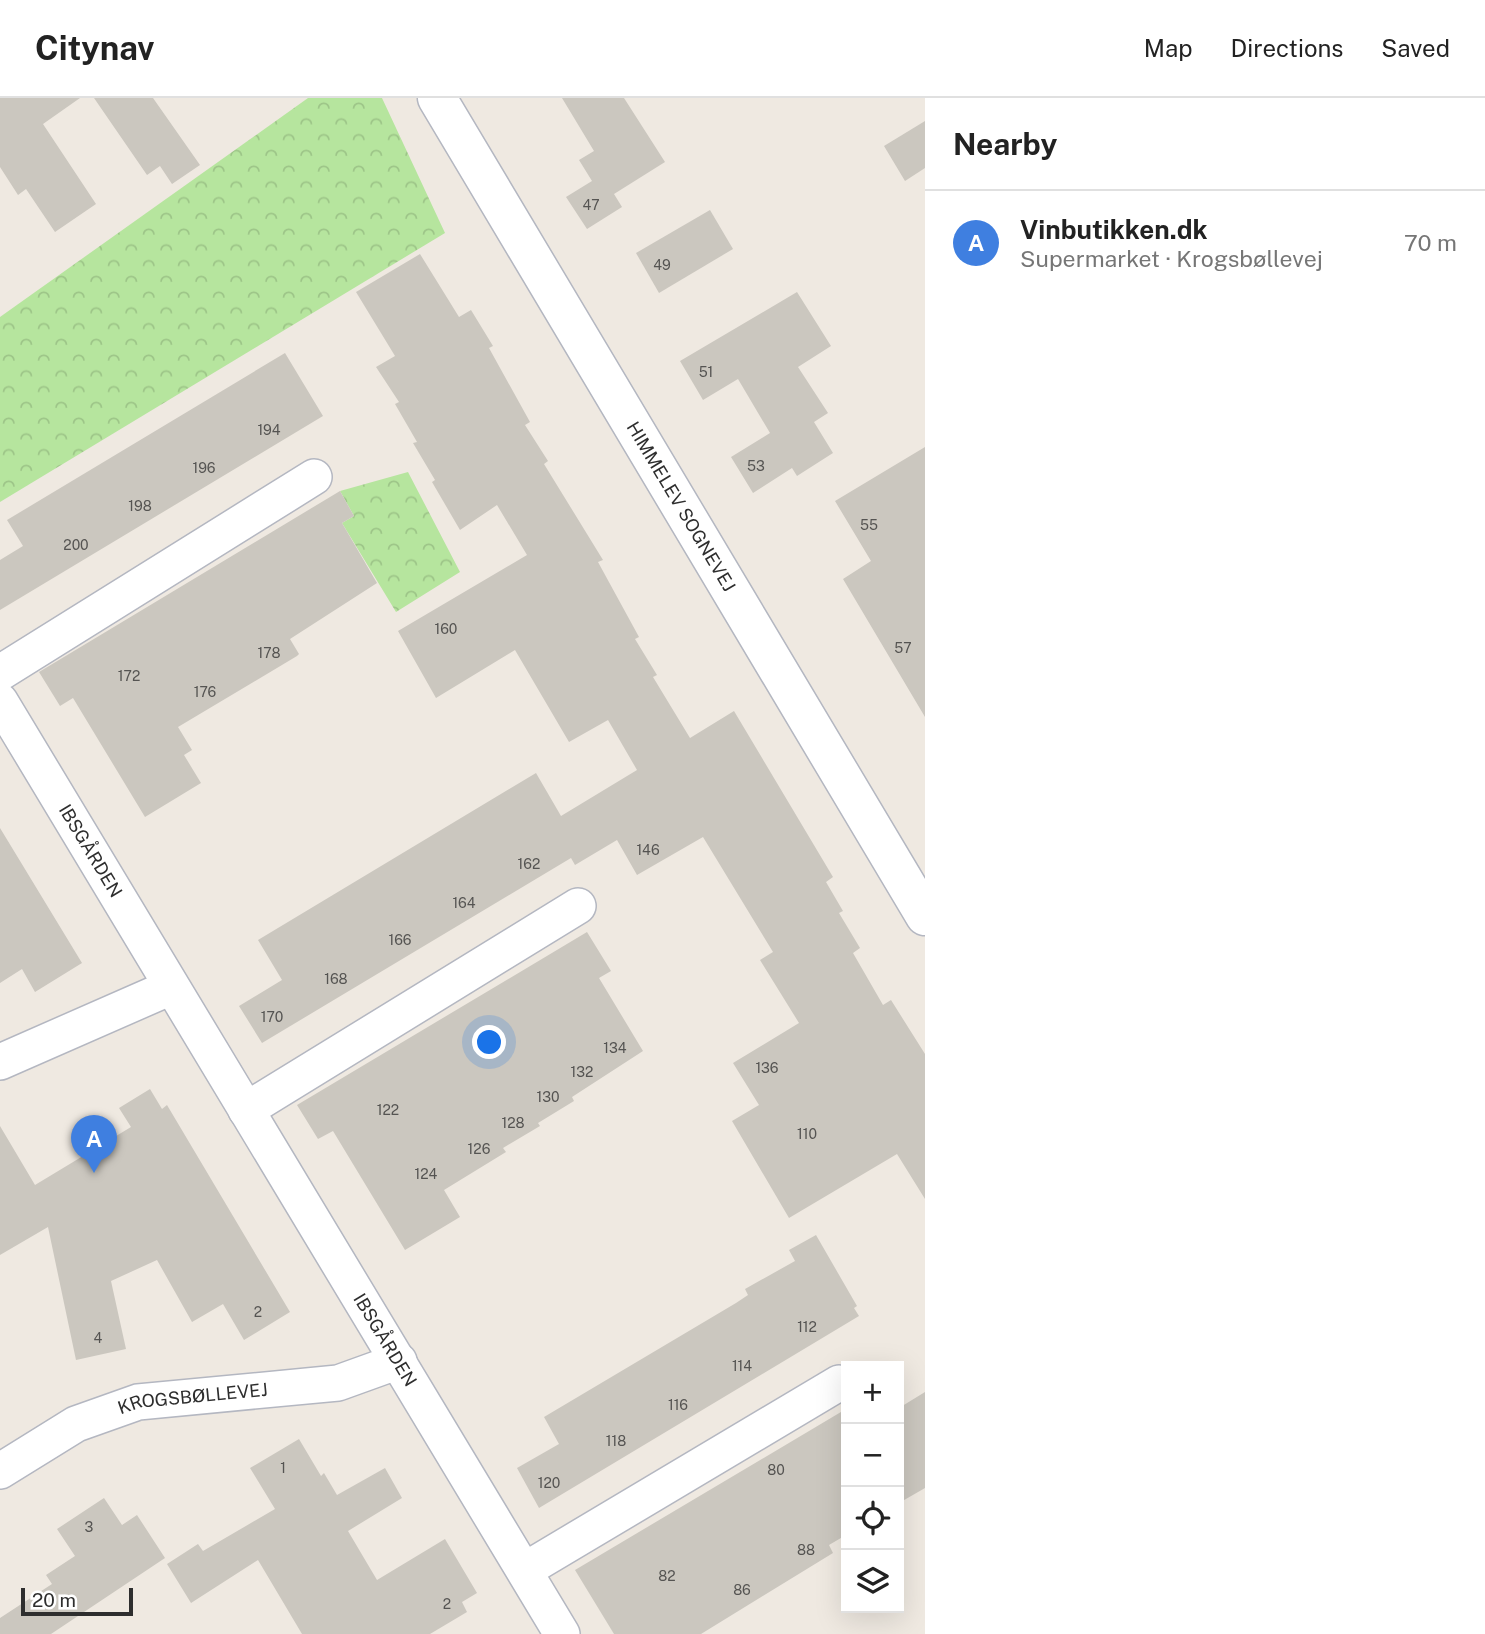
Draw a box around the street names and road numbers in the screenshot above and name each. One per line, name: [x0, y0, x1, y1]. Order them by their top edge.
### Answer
street label: HIMMELEV SOGNEVEJ: [623, 418, 740, 595]
street label: IBSGÅRDEN: [55, 800, 127, 901]
street label: IBSGÅRDEN: [349, 1290, 421, 1390]
street label: KROGSBØLLEVEJ: [115, 1379, 269, 1418]

